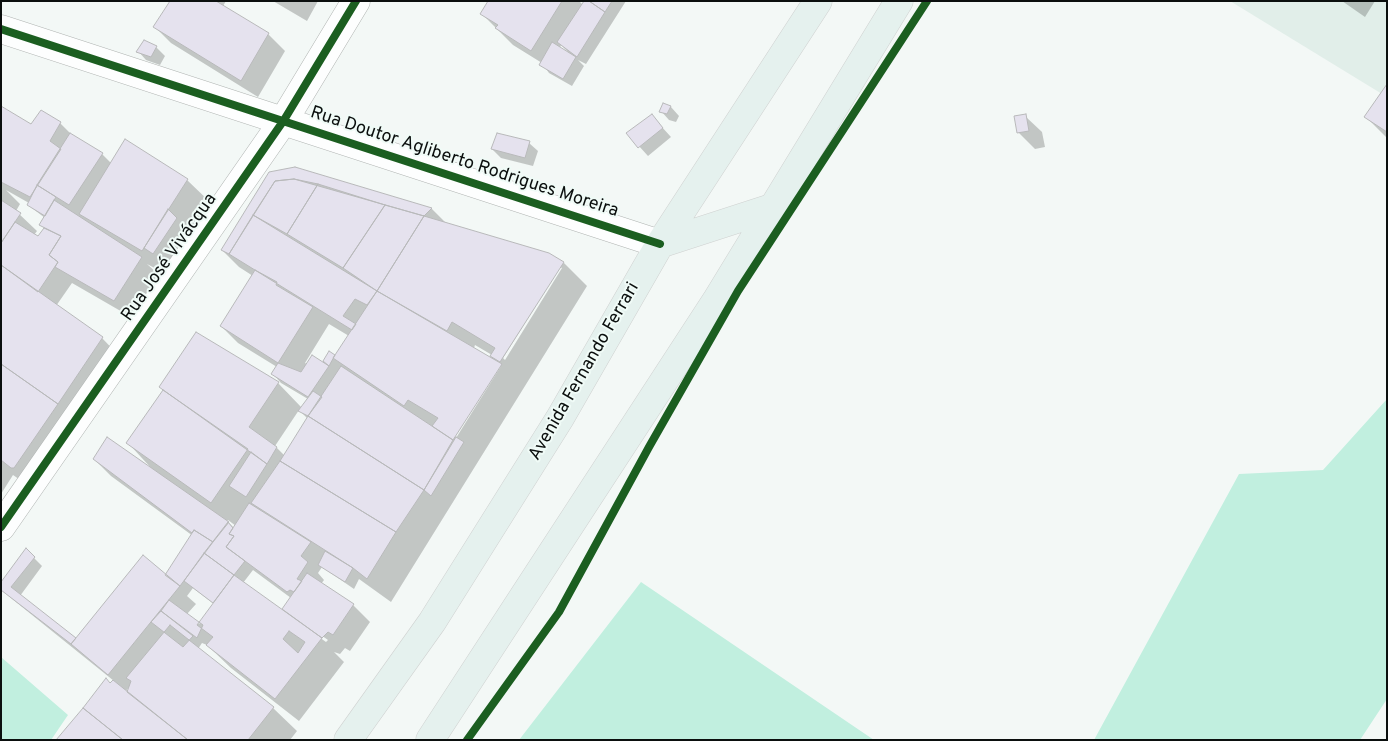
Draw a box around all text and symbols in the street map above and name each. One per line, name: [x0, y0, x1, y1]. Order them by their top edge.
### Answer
street label: Rua Doutor Agliberto Rodrigues Moreira: [307, 103, 621, 223]
street label: Rua José Vivácqua: [118, 190, 222, 326]
street label: Avenida Fernando Ferrari: [525, 279, 645, 465]

